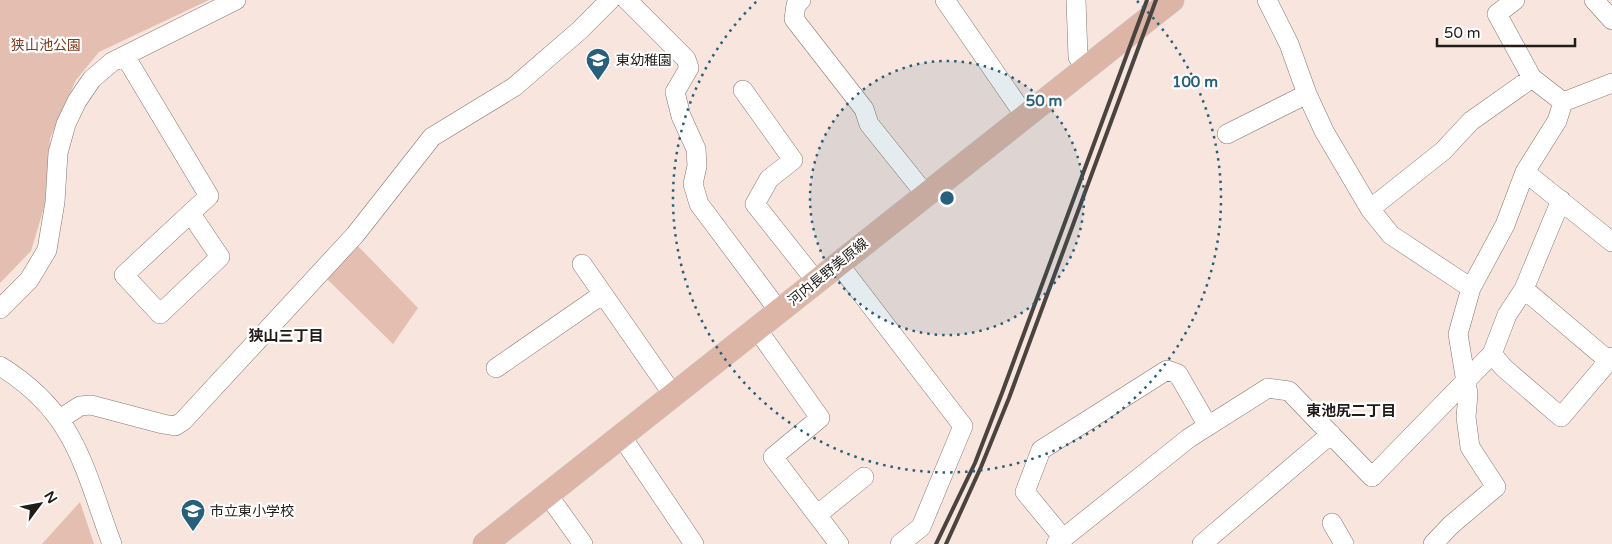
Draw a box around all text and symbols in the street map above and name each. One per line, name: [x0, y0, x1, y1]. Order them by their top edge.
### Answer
scale bar: [1437, 15, 1574, 47]
text: 50 m: [1444, 24, 1481, 42]
park label: 狭山池公園: [11, 37, 81, 54]
school or university icon: 東幼稚園: [585, 47, 611, 81]
place label: 東幼稚園: [616, 52, 672, 69]
text: 100 m: [1172, 73, 1218, 91]
text: 50 m: [1026, 92, 1062, 110]
centre of rings: [938, 189, 956, 207]
street label: 河内長野美原線: [785, 235, 871, 309]
district label: 狭山三丁目: [248, 327, 324, 345]
district label: 東池尻二丁目: [1306, 402, 1396, 420]
north arrow: [15, 479, 65, 529]
text: N: [40, 488, 61, 507]
school or university icon: 市立東小学校: [180, 498, 206, 532]
place label: 市立東小学校: [210, 503, 294, 520]

